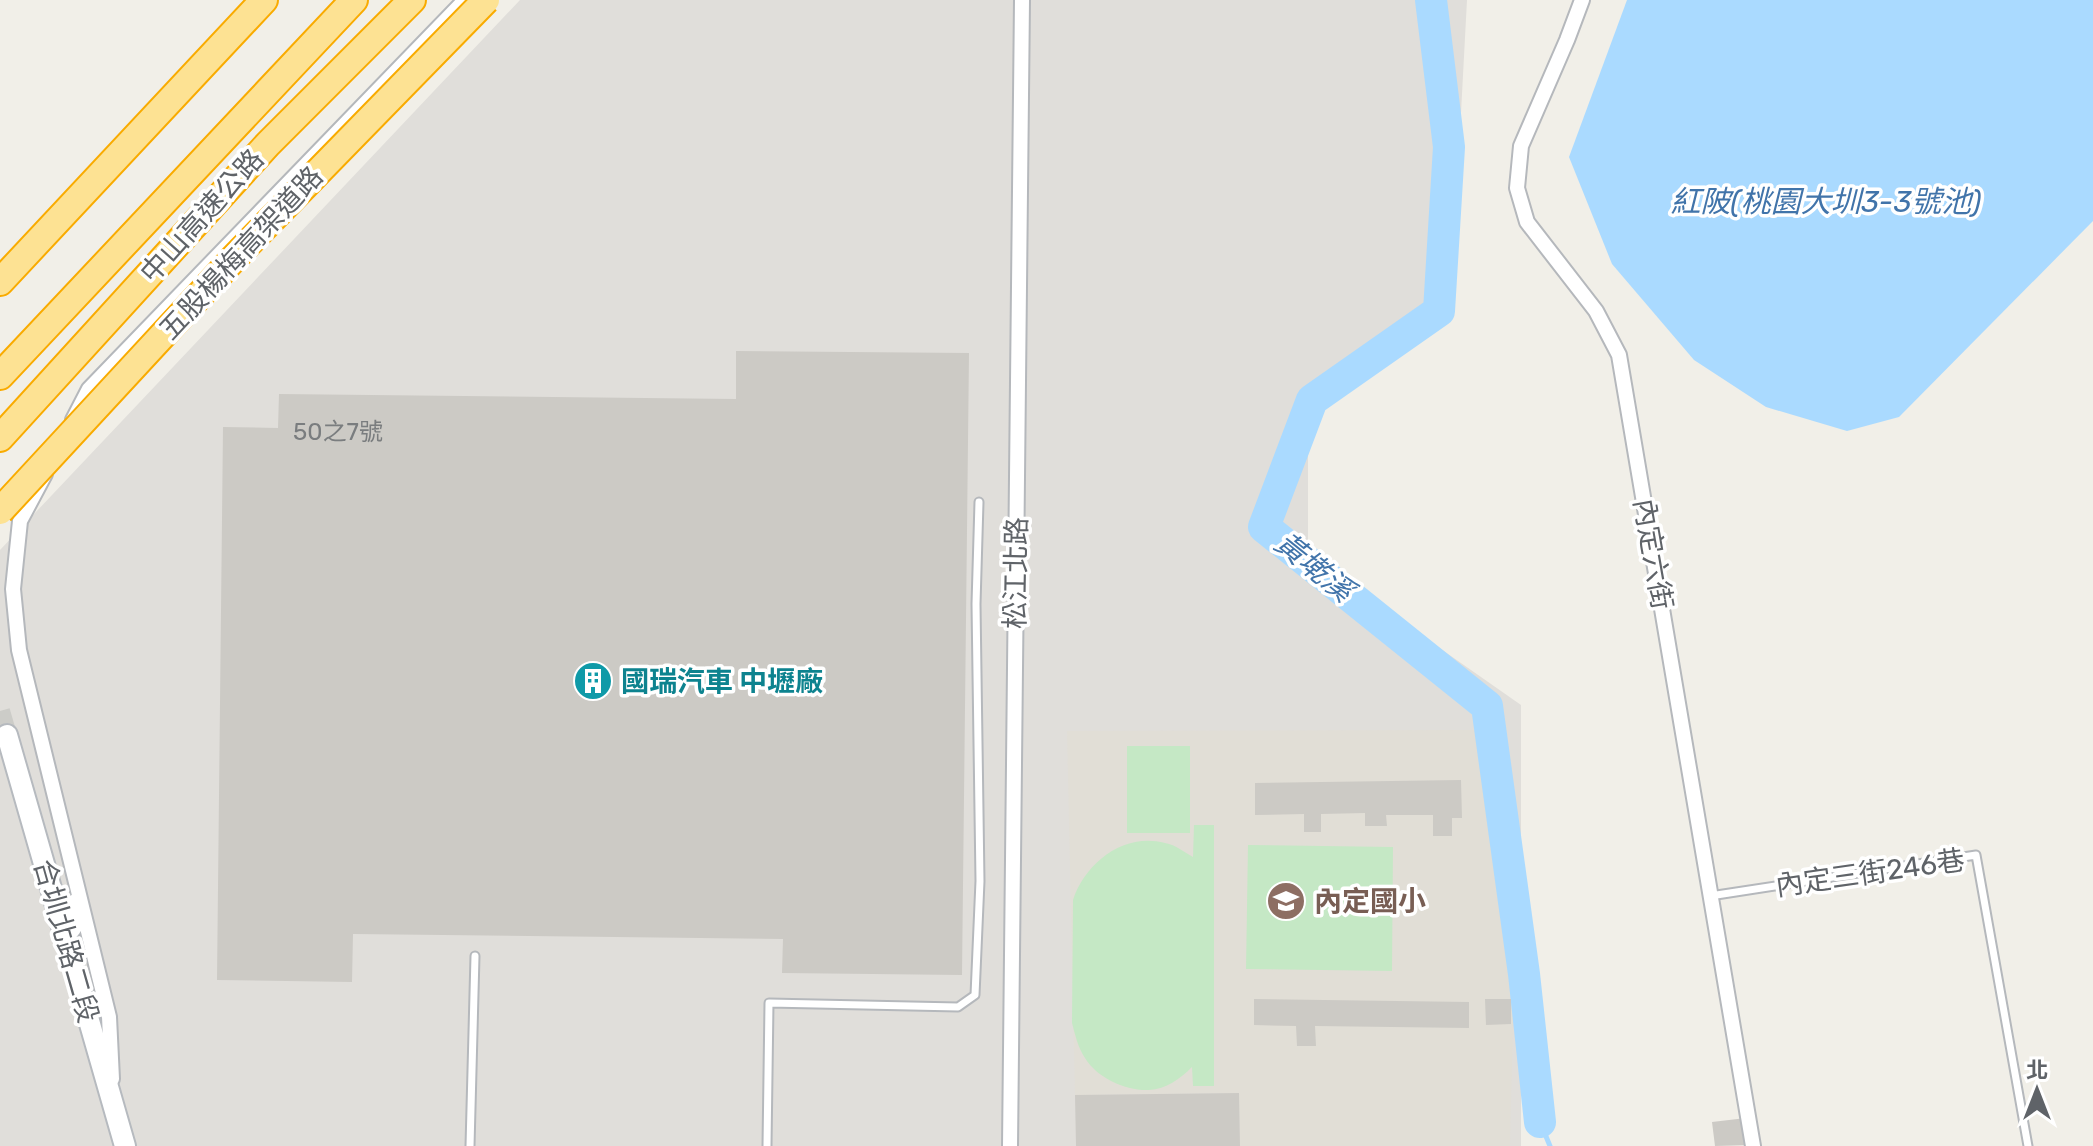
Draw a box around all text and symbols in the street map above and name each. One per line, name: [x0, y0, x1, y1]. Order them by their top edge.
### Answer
street label: 中山高速公路: [134, 143, 270, 289]
street label: 五股楊梅高架道路: [153, 160, 329, 346]
water label: 紅陂(桃園大圳3-3號池): [1671, 184, 1981, 220]
house number: 50之7號: [293, 418, 383, 446]
street label: 內定六街: [1627, 496, 1679, 612]
street label: 松江北路: [999, 517, 1033, 629]
water label: 黃墘溪: [1268, 525, 1363, 612]
building icon: 國瑞汽車 中壢廠: [572, 660, 614, 702]
place label: 國瑞汽車 中壢廠: [621, 665, 823, 698]
street label: 內定三街246巷: [1773, 843, 1967, 903]
street label: 合圳北路二段: [27, 856, 105, 1026]
school or university icon: 內定國小: [1265, 880, 1307, 922]
place label: 內定國小: [1314, 885, 1426, 918]
north arrow: [1997, 1050, 2077, 1130]
text: 北: [2026, 1057, 2048, 1084]

